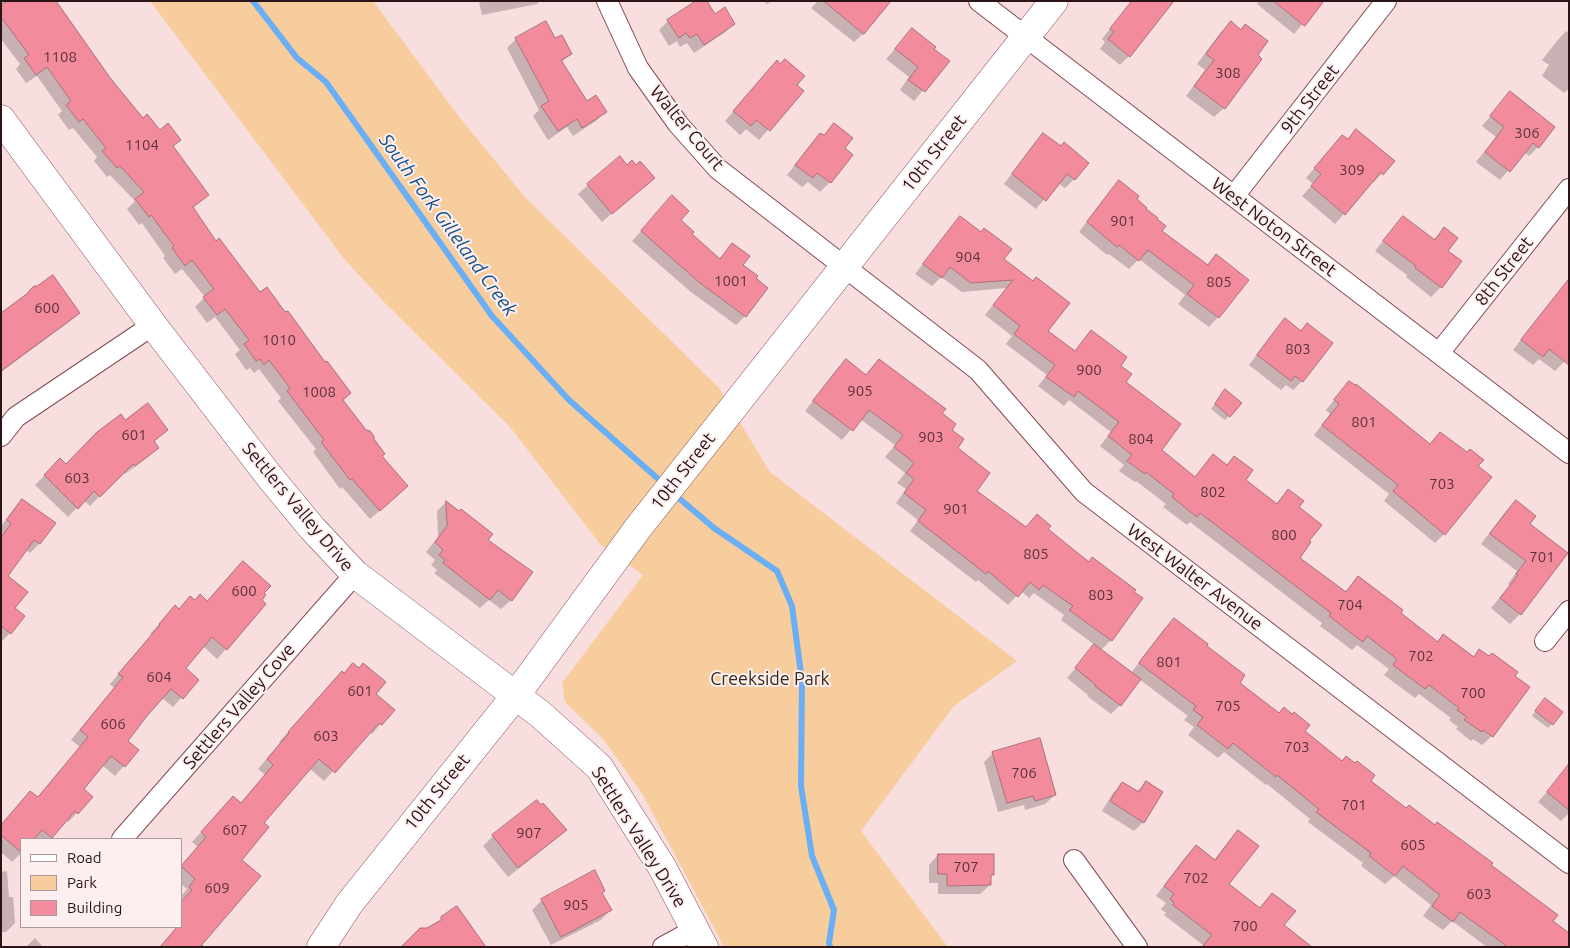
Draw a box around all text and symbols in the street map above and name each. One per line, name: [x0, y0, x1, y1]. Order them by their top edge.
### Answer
house number: 1108: [43, 48, 77, 66]
street label: 9th Street: [1276, 60, 1344, 138]
house number: 308: [1215, 64, 1241, 82]
street label: Walter Court: [645, 81, 729, 175]
street label: 10th Street: [897, 110, 971, 196]
house number: 306: [1514, 124, 1540, 142]
water label: South Fork Gilleland Creek: [374, 129, 522, 321]
house number: 1104: [125, 136, 159, 154]
house number: 309: [1339, 161, 1365, 179]
street label: West Noton Street: [1207, 173, 1341, 281]
house number: 901: [1110, 212, 1136, 230]
street label: 8th Street: [1470, 232, 1538, 310]
house number: 904: [955, 248, 981, 266]
house number: 1001: [714, 272, 748, 290]
house number: 805: [1206, 273, 1232, 291]
house number: 600: [34, 299, 60, 317]
house number: 1010: [262, 331, 296, 349]
house number: 803: [1285, 340, 1311, 358]
house number: 900: [1076, 361, 1102, 379]
house number: 905: [847, 382, 873, 400]
house number: 1008: [302, 383, 336, 401]
house number: 801: [1351, 413, 1377, 431]
house number: 601: [121, 426, 147, 444]
street label: 10th Street: [646, 428, 720, 514]
house number: 903: [918, 428, 944, 446]
house number: 804: [1128, 430, 1154, 448]
street label: Settlers Valley Drive: [238, 438, 358, 576]
house number: 603: [64, 469, 90, 487]
house number: 703: [1429, 475, 1455, 493]
house number: 802: [1200, 483, 1226, 501]
house number: 901: [943, 500, 969, 518]
street label: West Walter Avenue: [1123, 519, 1267, 635]
house number: 800: [1271, 526, 1297, 544]
house number: 805: [1023, 545, 1049, 563]
house number: 701: [1529, 548, 1555, 566]
house number: 600: [231, 582, 257, 600]
house number: 803: [1088, 586, 1114, 604]
house number: 704: [1337, 596, 1363, 614]
street label: Settlers Valley Cove: [178, 639, 300, 773]
house number: 702: [1408, 647, 1434, 665]
house number: 801: [1156, 653, 1182, 671]
house number: 604: [146, 668, 172, 686]
park label: Creekside Park: [710, 668, 830, 690]
house number: 601: [347, 682, 373, 700]
house number: 700: [1460, 684, 1486, 702]
house number: 705: [1215, 697, 1241, 715]
house number: 606: [100, 715, 126, 733]
house number: 603: [313, 727, 339, 745]
house number: 703: [1284, 738, 1310, 756]
street label: 10th Street: [400, 749, 474, 835]
street label: Settlers Valley Drive: [587, 763, 691, 911]
house number: 706: [1011, 764, 1037, 782]
house number: 701: [1341, 796, 1367, 814]
house number: 607: [222, 821, 248, 839]
house number: 907: [516, 824, 542, 842]
house number: 605: [1400, 836, 1426, 854]
legend: [20, 838, 182, 928]
text: Road: [67, 849, 102, 866]
house number: 707: [953, 858, 979, 876]
house number: 702: [1183, 869, 1209, 887]
text: Park: [67, 874, 97, 891]
house number: 609: [204, 879, 230, 897]
house number: 603: [1466, 885, 1492, 903]
house number: 905: [563, 896, 589, 914]
text: Building: [67, 899, 122, 916]
house number: 700: [1232, 917, 1258, 935]

